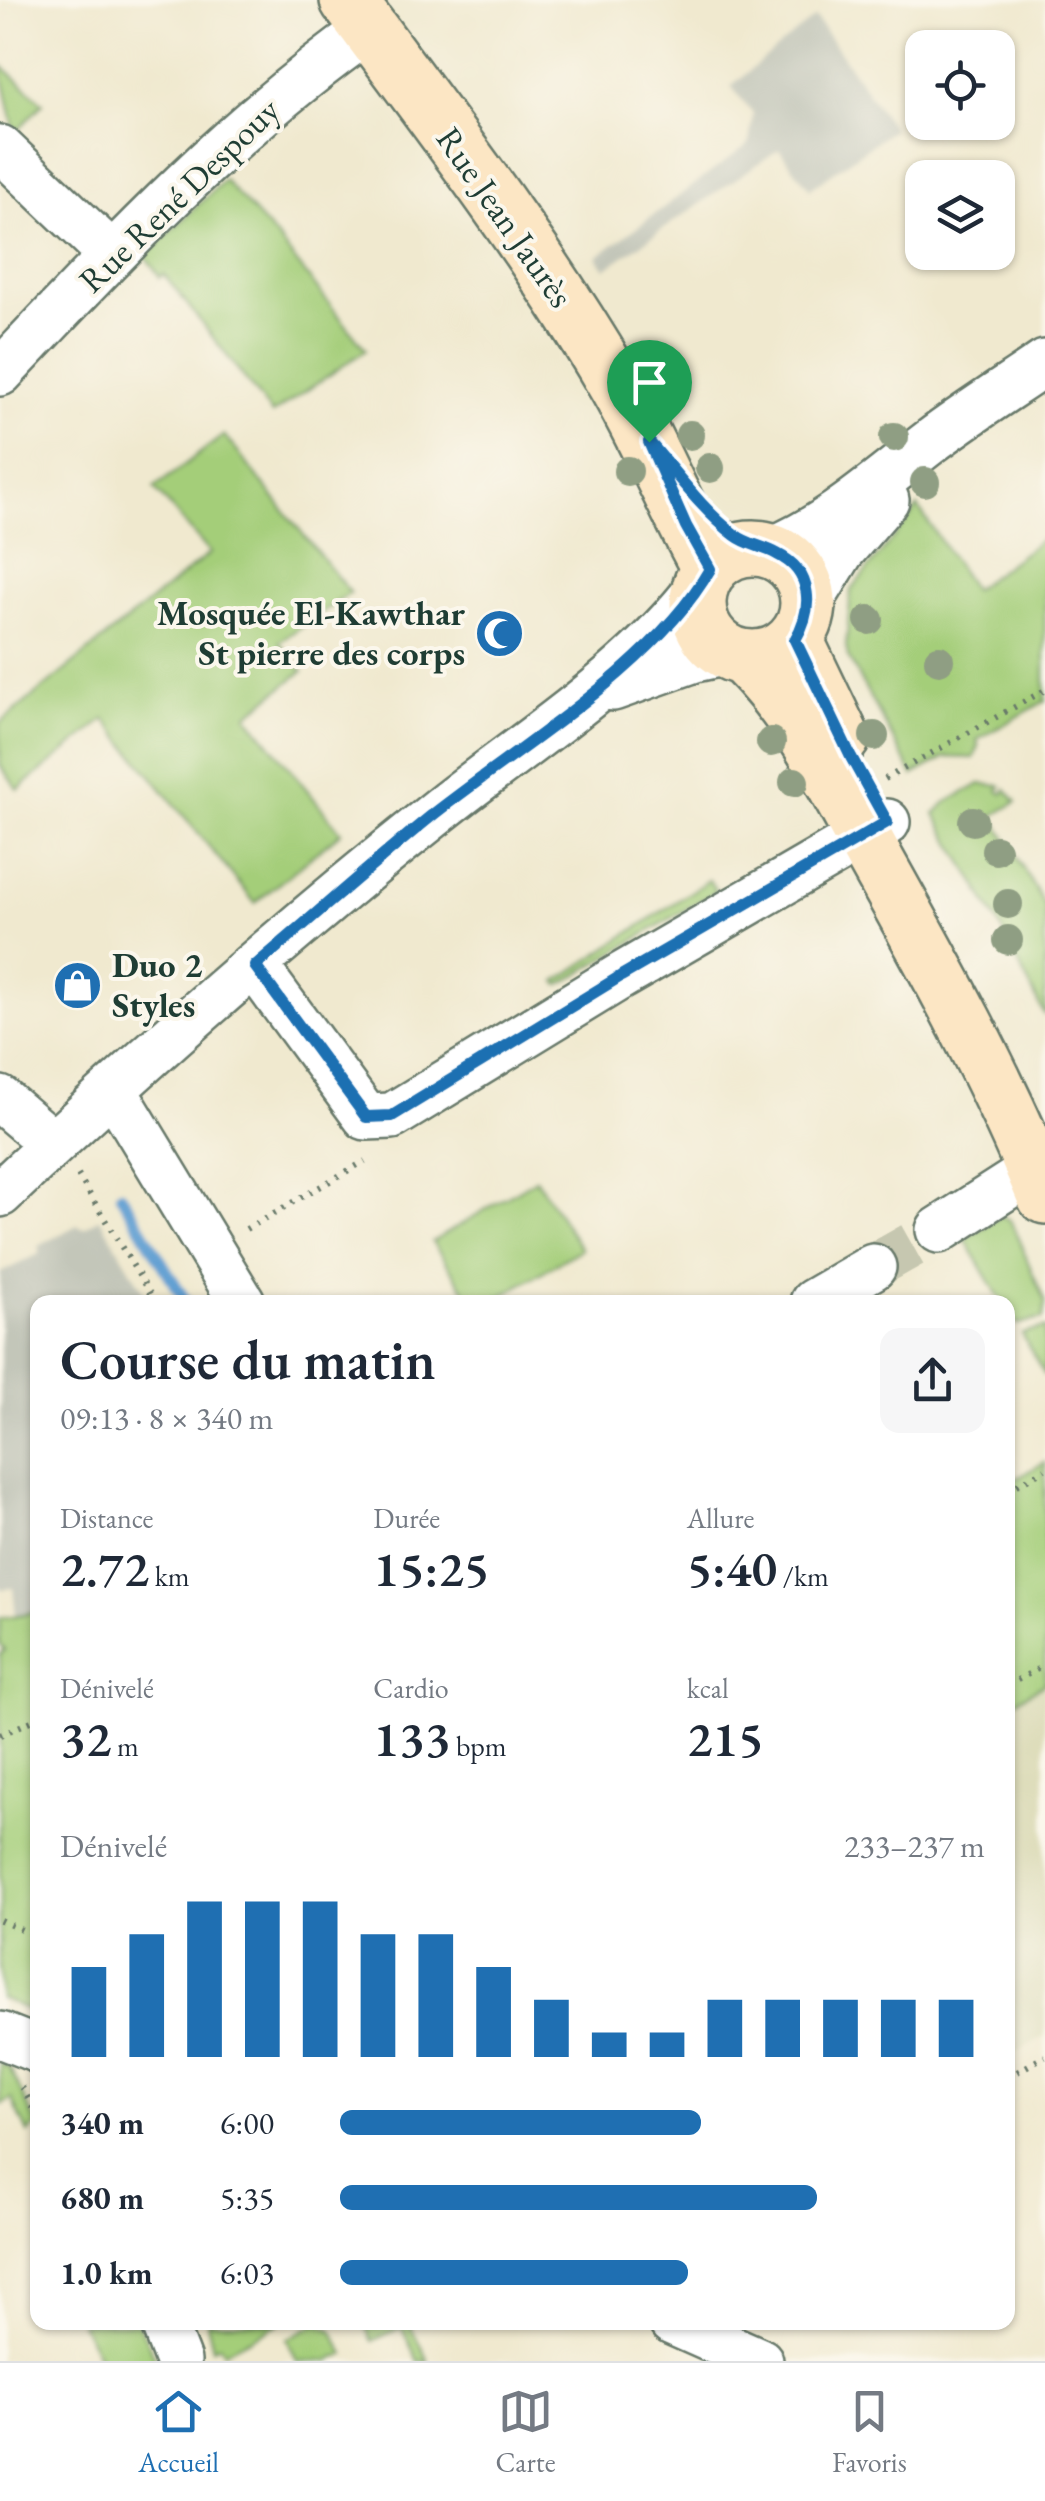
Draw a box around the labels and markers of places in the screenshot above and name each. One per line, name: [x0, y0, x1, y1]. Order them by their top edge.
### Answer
pin: [607, 340, 692, 443]
place label: Mosquée El-Kawthar St pierre des corps: [157, 590, 466, 675]
mosque icon: Mosquée El-Kawthar St pierre des corps: [474, 607, 526, 659]
place label: Duo 2 Styles: [112, 942, 203, 1027]
shop icon: Duo 2 Styles: [51, 959, 103, 1011]

